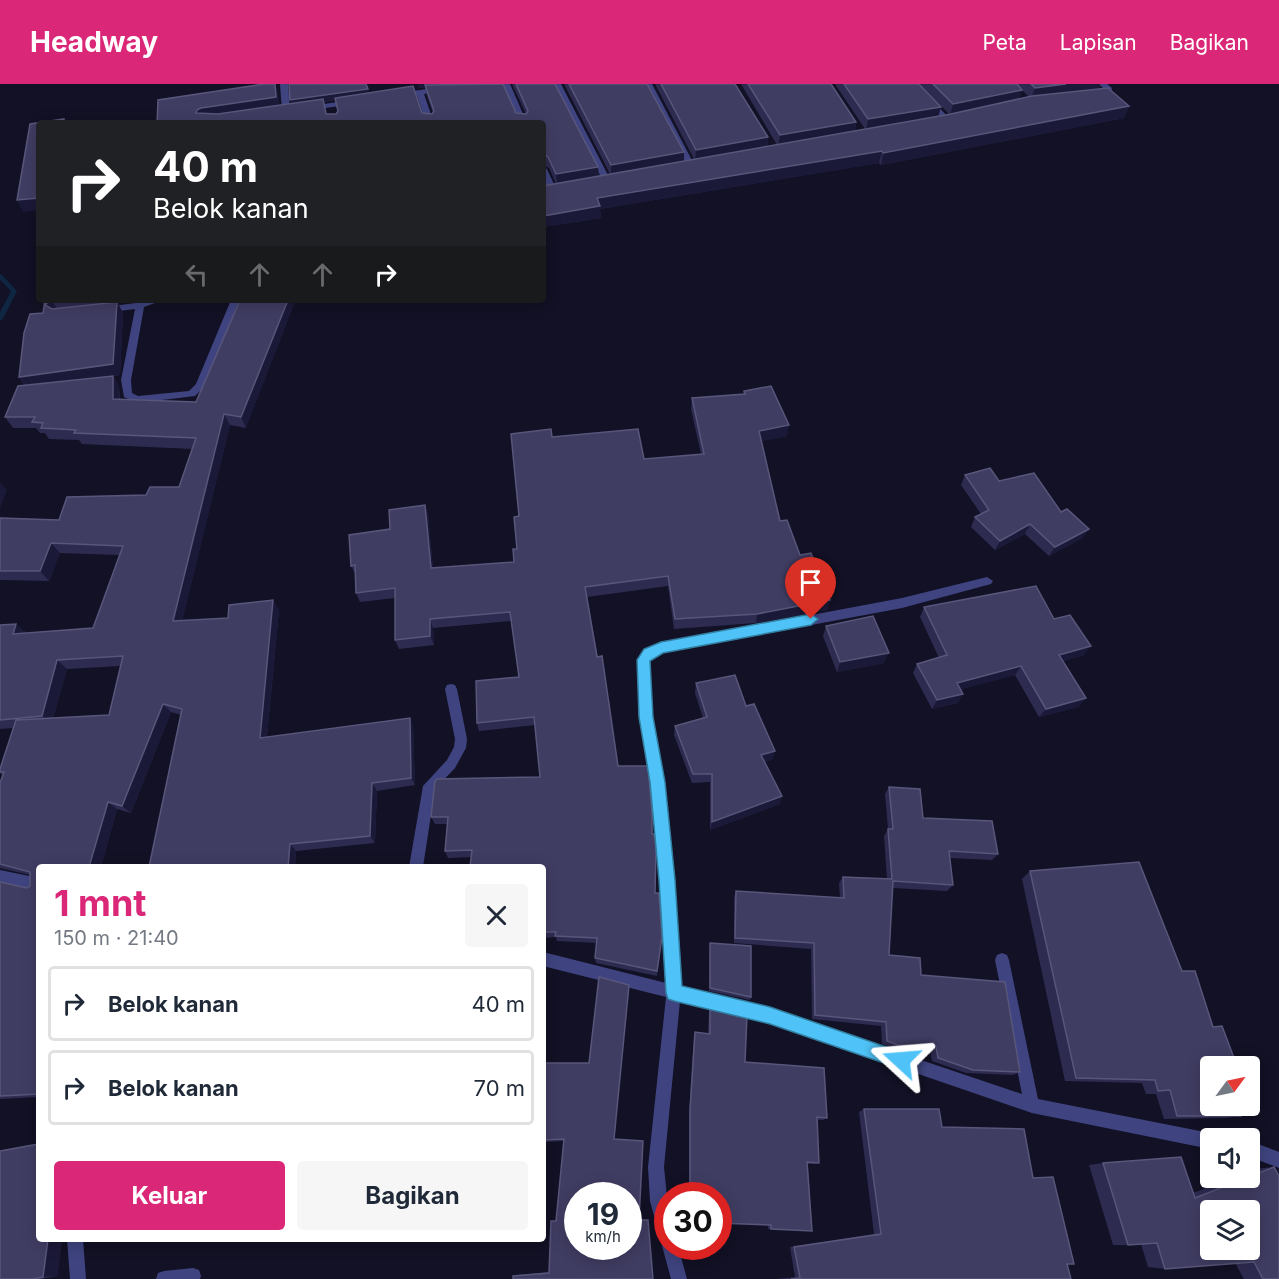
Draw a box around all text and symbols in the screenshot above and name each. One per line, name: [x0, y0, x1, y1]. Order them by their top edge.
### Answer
text: Headway: [30, 25, 158, 59]
text: Peta: [983, 30, 1027, 55]
text: Lapisan: [1060, 30, 1137, 55]
text: Bagikan: [1170, 30, 1249, 55]
text: 40 m: [153, 141, 258, 192]
icon: right: [54, 144, 132, 222]
text: Belok kanan: [153, 192, 309, 225]
icon: left: [180, 258, 213, 291]
icon: ahead: [243, 258, 276, 291]
icon: ahead: [306, 258, 339, 291]
icon: right: [369, 258, 402, 291]
pin: [785, 557, 836, 619]
icon: arrive: [794, 566, 827, 599]
text: 1 mnt: [54, 881, 147, 925]
button: close: [465, 884, 528, 947]
text: 150 m · 21:40: [54, 926, 179, 950]
icon: right: [57, 987, 90, 1020]
text: Belok kanan: [108, 991, 239, 1017]
text: 40 m: [471, 991, 525, 1017]
position arrow: [869, 1028, 933, 1092]
north arrow: [1200, 1056, 1260, 1116]
map controls: [1200, 1056, 1260, 1260]
icon: right: [57, 1071, 90, 1104]
text: Belok kanan: [108, 1075, 239, 1101]
text: 70 m: [474, 1075, 525, 1101]
button: sound: [1200, 1128, 1260, 1188]
button: Keluar: [54, 1161, 285, 1230]
button: Bagikan: [297, 1161, 528, 1230]
speed limit sign: 30: [654, 1182, 732, 1260]
text: 19: [587, 1196, 619, 1232]
button: layers: [1200, 1200, 1260, 1260]
text: km/h: [585, 1227, 621, 1246]

